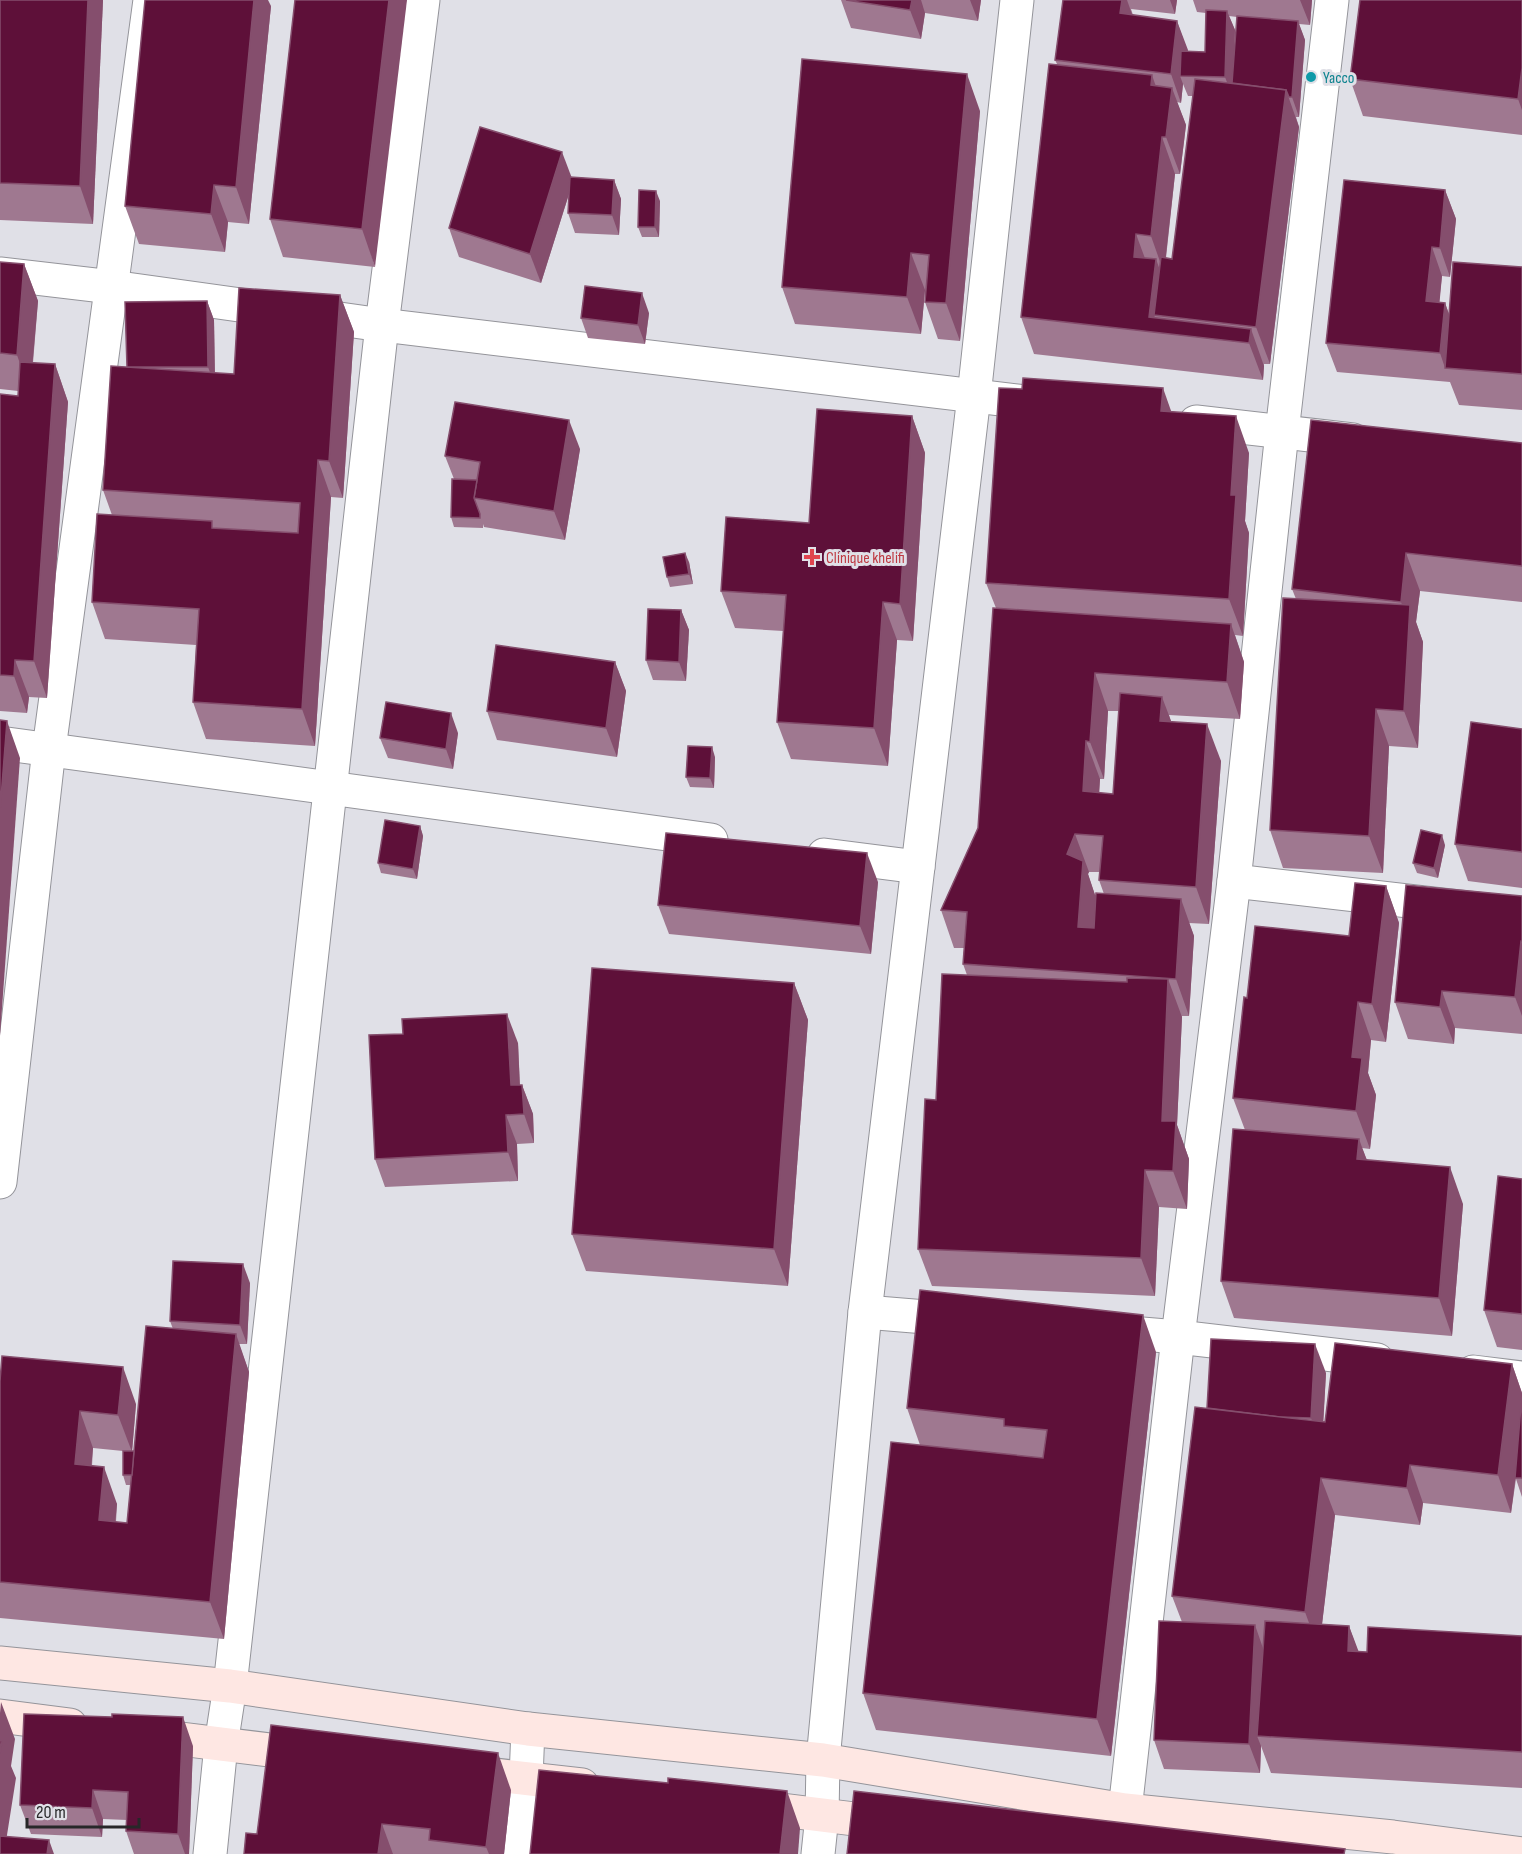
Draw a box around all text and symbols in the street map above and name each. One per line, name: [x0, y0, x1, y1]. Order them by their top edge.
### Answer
place label: Yacco: [1323, 69, 1354, 88]
marker: Yacco: [1304, 70, 1318, 84]
marker: Clinique khelifi: [803, 548, 821, 566]
place label: Clinique khelifi: [826, 549, 905, 568]
scale bar: [27, 1791, 140, 1829]
text: 20 m: [36, 1802, 66, 1823]

